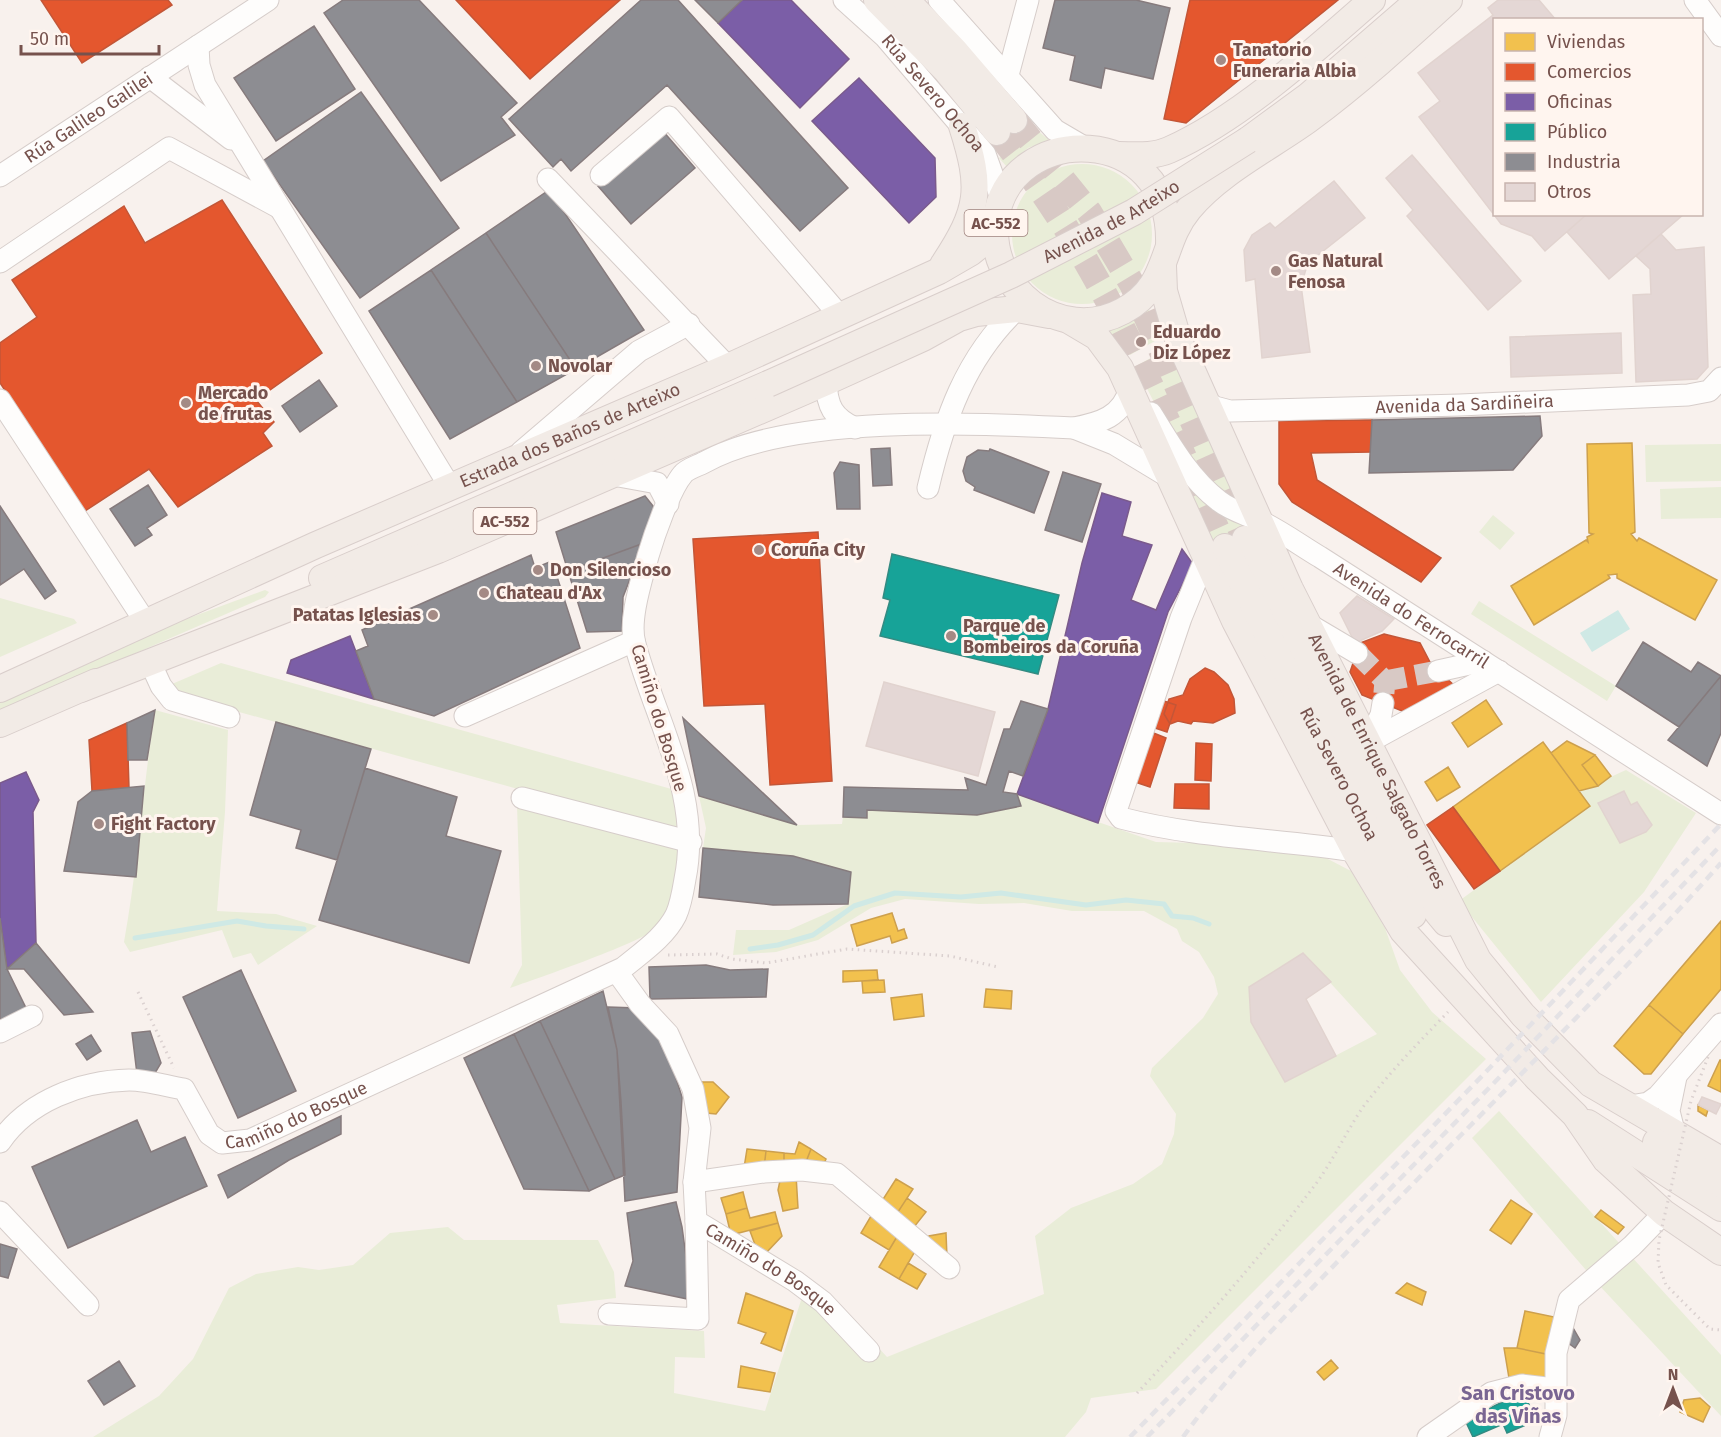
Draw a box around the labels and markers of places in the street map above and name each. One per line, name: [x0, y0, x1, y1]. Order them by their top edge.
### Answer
place label: Tanatorio Funeraria Albia: [1233, 39, 1356, 82]
marker: Tanatorio Funeraria Albia: [1214, 53, 1228, 67]
place label: Gas Natural Fenosa: [1288, 250, 1384, 293]
marker: Gas Natural Fenosa: [1269, 264, 1283, 278]
place label: Eduardo Diz López: [1153, 321, 1230, 364]
marker: Eduardo Diz López: [1134, 335, 1148, 349]
place label: Novolar: [548, 355, 613, 377]
marker: Novolar: [529, 359, 543, 373]
place label: Mercado de frutas: [198, 382, 272, 425]
marker: Mercado de frutas: [179, 396, 193, 410]
place label: Coruña City: [771, 539, 866, 561]
marker: Coruña City: [752, 543, 766, 557]
place label: Don Silencioso: [550, 559, 671, 581]
marker: Don Silencioso: [531, 563, 545, 577]
place label: Chateau d'Ax: [496, 582, 602, 604]
marker: Chateau d'Ax: [477, 586, 491, 600]
place label: Patatas Iglesias: [293, 604, 421, 626]
marker: Patatas Iglesias: [426, 608, 440, 622]
place label: Parque de Bombeiros da Coruña: [963, 615, 1139, 658]
marker: Parque de Bombeiros da Coruña: [944, 629, 958, 643]
place label: Fight Factory: [111, 813, 216, 835]
marker: Fight Factory: [92, 817, 106, 831]

